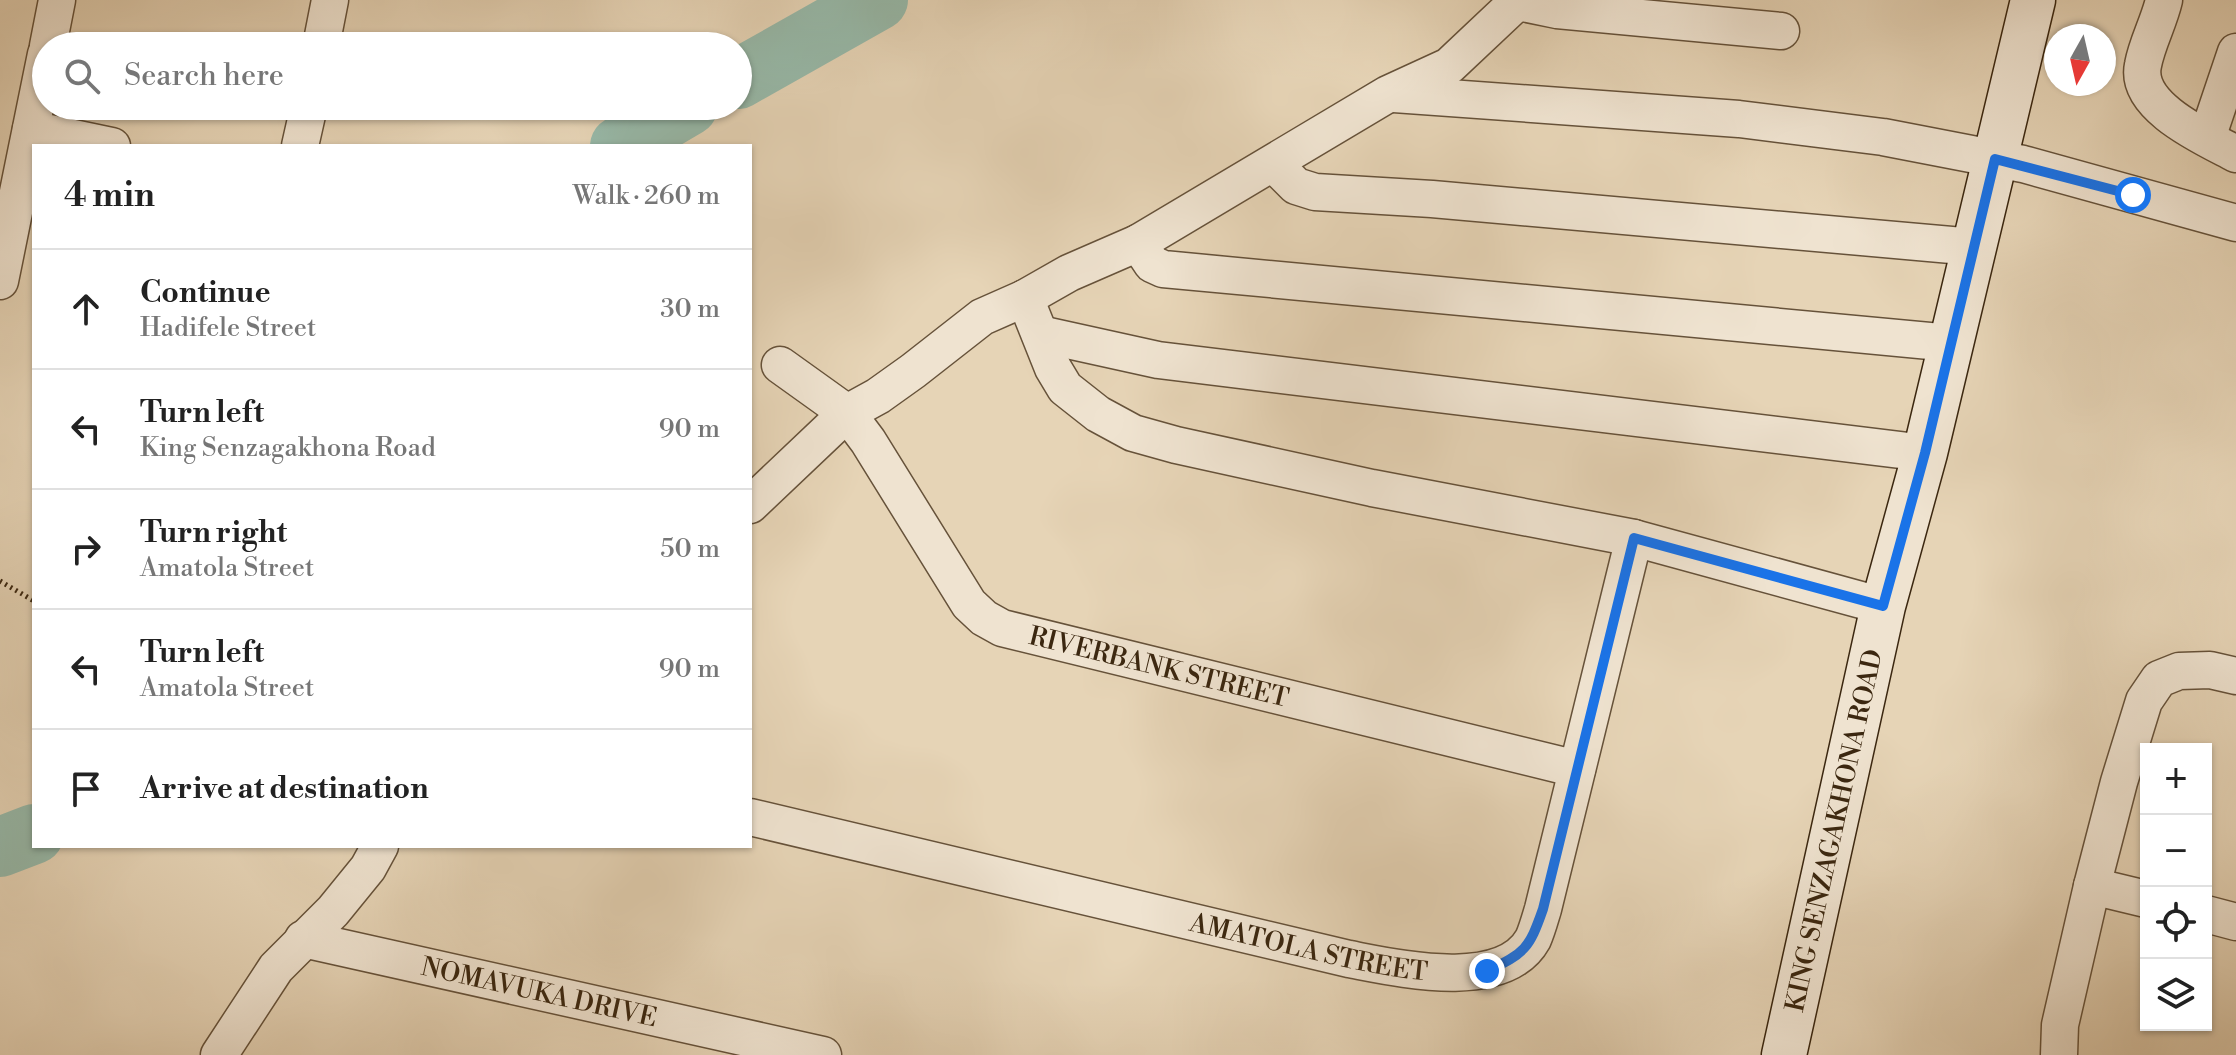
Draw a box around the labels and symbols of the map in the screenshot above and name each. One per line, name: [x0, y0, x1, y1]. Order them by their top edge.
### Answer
north arrow: [2044, 24, 2116, 96]
route start: [2115, 177, 2151, 213]
street label: RIVERBANK STREET: [1026, 620, 1292, 715]
street label: KING SENZAGAKHONA ROAD: [1779, 646, 1890, 1015]
street label: AMATOLA STREET: [1185, 907, 1429, 989]
street label: NOMAVUKA DRIVE: [418, 951, 660, 1034]
route end: [1469, 953, 1505, 989]

